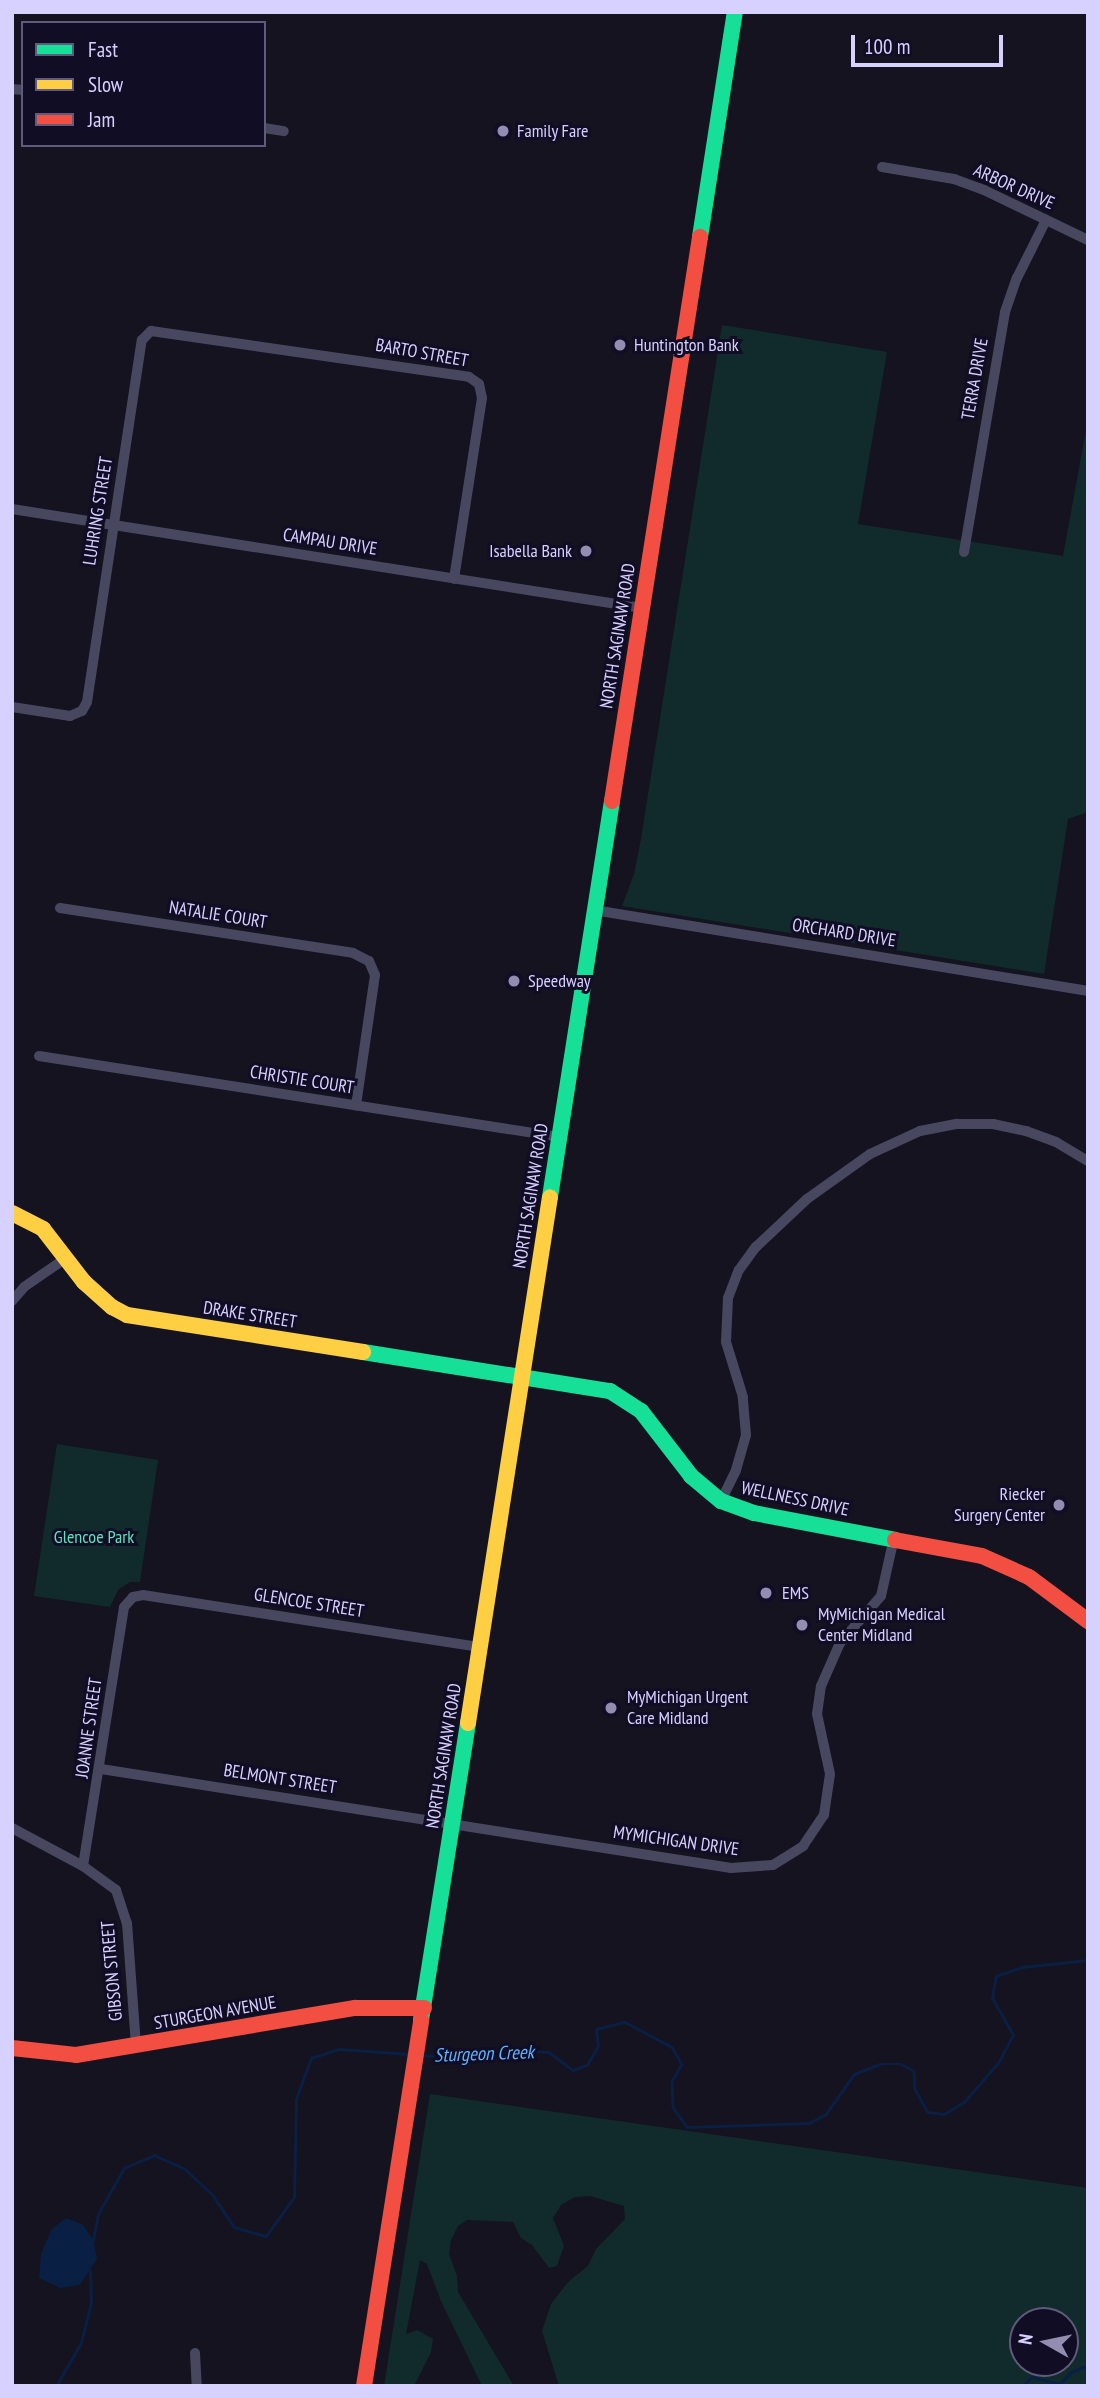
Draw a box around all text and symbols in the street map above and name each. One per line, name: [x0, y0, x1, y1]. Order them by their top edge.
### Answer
legend: [21, 21, 266, 147]
scale bar: [855, 21, 1007, 65]
text: 100 m: [864, 33, 910, 60]
text: Fast: [88, 36, 118, 63]
text: Slow: [88, 71, 123, 98]
text: Jam: [88, 106, 115, 133]
place label: Family Fare: [517, 120, 589, 142]
marker: Family Fare: [495, 123, 511, 139]
street label: ARBOR DRIVE: [970, 160, 1058, 214]
street label: BARTO STREET: [374, 334, 470, 372]
place label: Huntington Bank: [634, 334, 739, 356]
street label: TERRA DRIVE: [957, 336, 993, 422]
marker: Huntington Bank: [612, 337, 628, 353]
street label: LUHRING STREET: [79, 455, 117, 567]
street label: CAMPAU DRIVE: [281, 524, 379, 560]
place label: Isabella Bank: [489, 540, 572, 562]
marker: Isabella Bank: [578, 543, 594, 559]
street label: NORTH SAGINAW ROAD: [596, 562, 640, 710]
street label: NATALIE COURT: [167, 897, 269, 933]
street label: ORCHARD DRIVE: [791, 914, 897, 952]
place label: Speedway: [528, 970, 591, 992]
marker: Speedway: [506, 973, 522, 989]
street label: CHRISTIE COURT: [248, 1061, 356, 1099]
street label: NORTH SAGINAW ROAD: [509, 1122, 553, 1270]
street label: DRAKE STREET: [202, 1297, 298, 1333]
street label: WELLNESS DRIVE: [739, 1477, 851, 1521]
place label: Riecker Surgery Center: [954, 1484, 1045, 1526]
marker: Riecker Surgery Center: [1051, 1497, 1067, 1513]
park label: Glencoe Park: [54, 1526, 134, 1548]
place label: EMS: [782, 1582, 809, 1604]
marker: EMS: [756, 1583, 776, 1603]
street label: GLENCOE STREET: [253, 1584, 365, 1622]
place label: MyMichigan Medical Center Midland: [818, 1604, 945, 1646]
marker: MyMichigan Medical Center Midland: [792, 1615, 812, 1635]
street label: JOANNE STREET: [71, 1676, 107, 1780]
street label: NORTH SAGINAW ROAD: [422, 1682, 466, 1830]
place label: MyMichigan Urgent Care Midland: [627, 1687, 748, 1730]
marker: MyMichigan Urgent Care Midland: [601, 1698, 621, 1718]
street label: BELMONT STREET: [222, 1759, 338, 1799]
street label: MYMICHIGAN DRIVE: [612, 1821, 740, 1861]
street label: GIBSON STREET: [97, 1920, 127, 2022]
street label: STURGEON AVENUE: [152, 1992, 278, 2034]
water label: Sturgeon Creek: [434, 2041, 534, 2067]
north arrow: [1009, 2307, 1079, 2377]
text: N: [1013, 2332, 1038, 2346]

